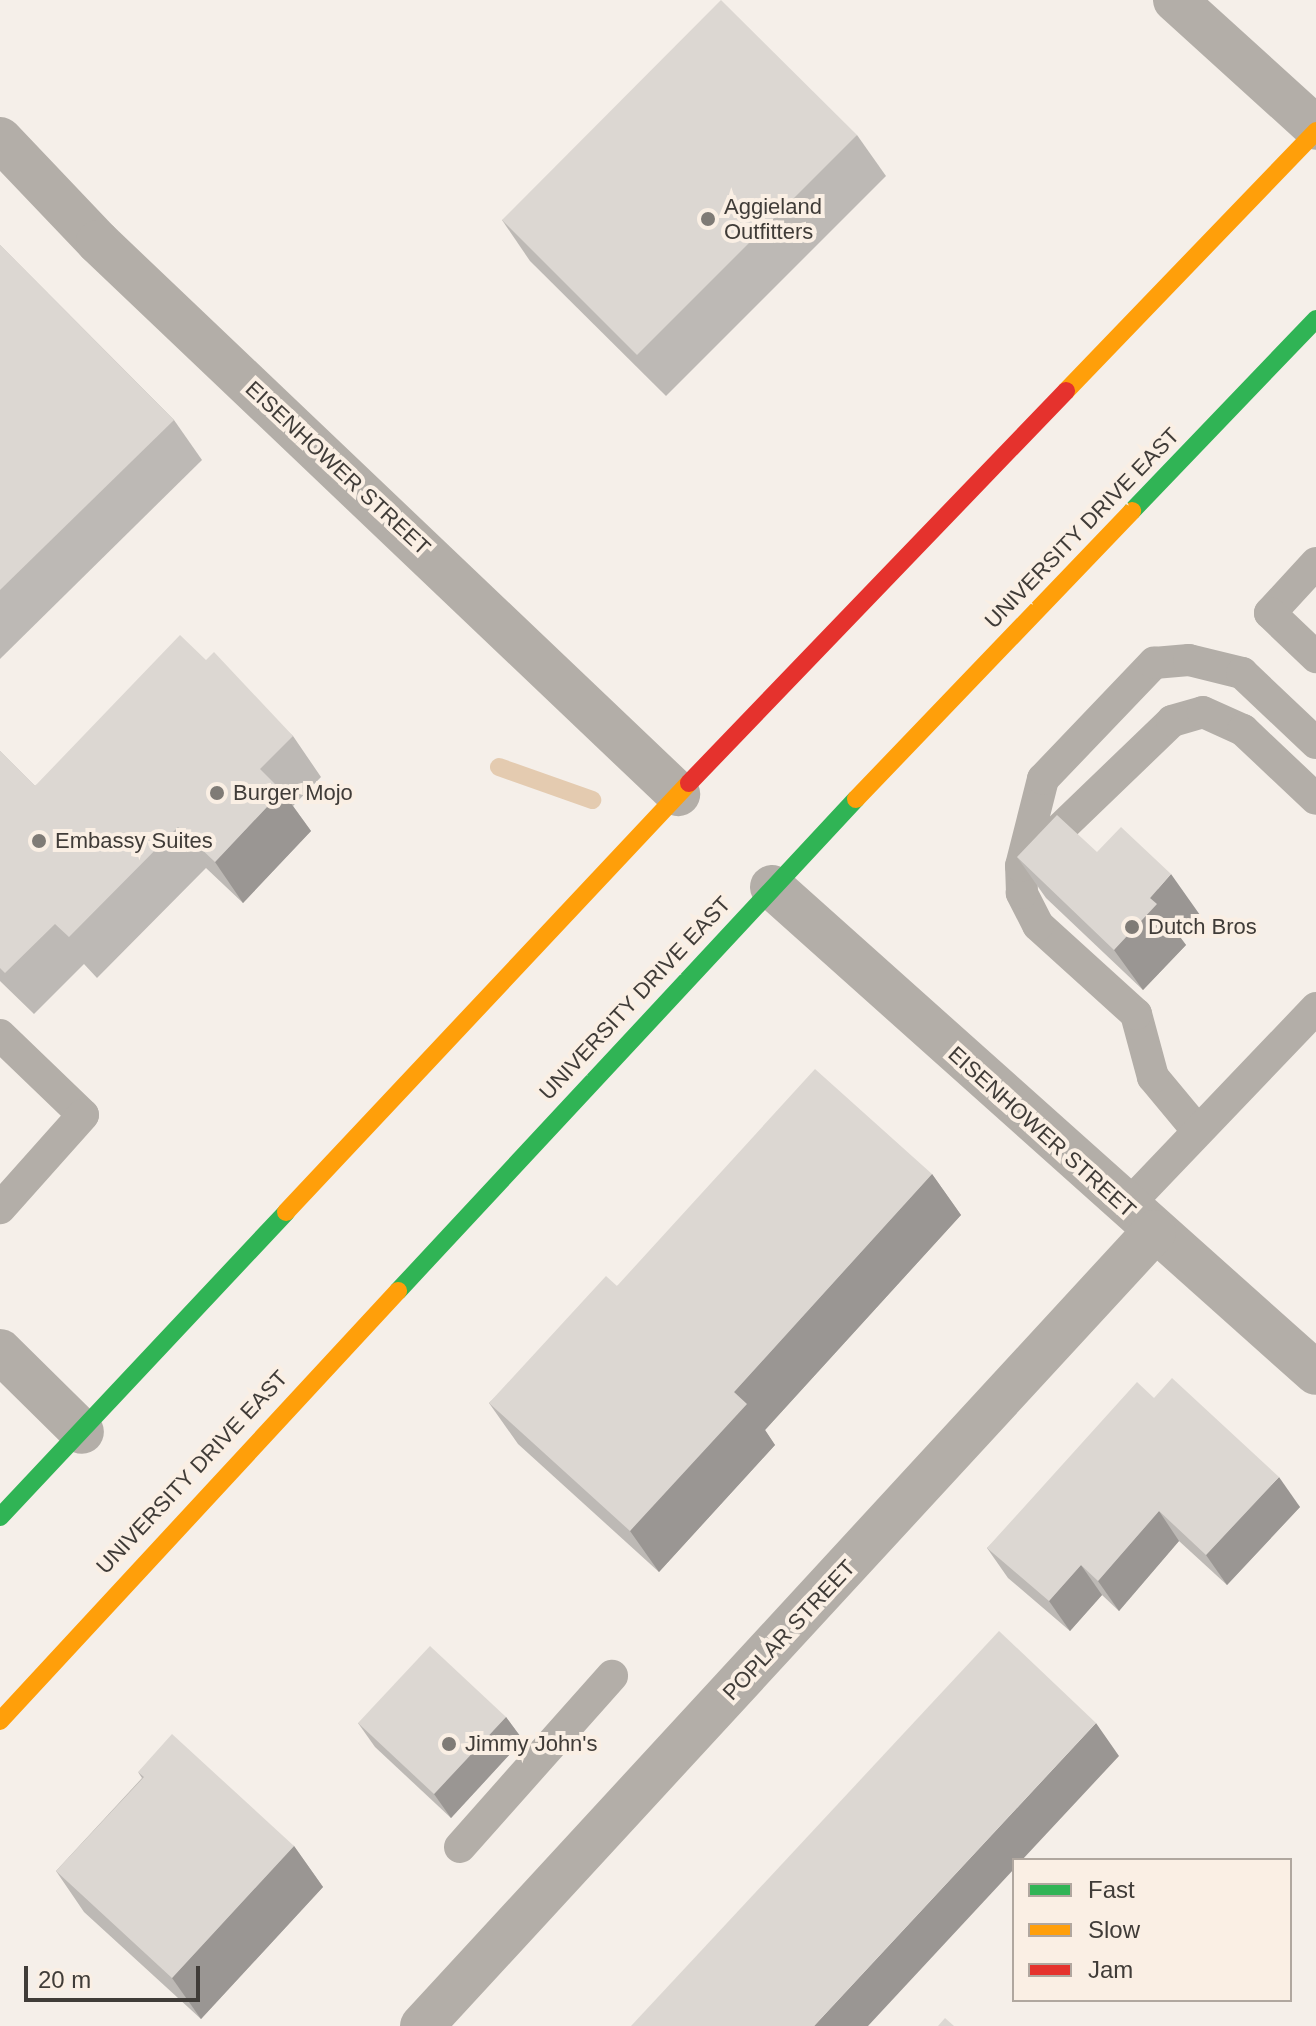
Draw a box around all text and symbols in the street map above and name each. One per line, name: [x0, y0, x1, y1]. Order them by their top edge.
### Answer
place label: Aggieland Outfitters: [724, 193, 822, 244]
marker: Aggieland Outfitters: [699, 210, 717, 228]
street label: EISENHOWER STREET: [240, 375, 436, 561]
street label: UNIVERSITY DRIVE EAST: [979, 422, 1185, 634]
place label: Burger Mojo: [233, 780, 353, 806]
marker: Burger Mojo: [208, 784, 226, 802]
place label: Embassy Suites: [55, 828, 213, 854]
marker: Embassy Suites: [30, 832, 48, 850]
street label: UNIVERSITY DRIVE EAST: [534, 891, 736, 1105]
place label: Dutch Bros: [1148, 914, 1257, 940]
marker: Dutch Bros: [1123, 918, 1141, 936]
street label: EISENHOWER STREET: [943, 1041, 1141, 1223]
street label: UNIVERSITY DRIVE EAST: [91, 1365, 293, 1579]
street label: POPLAR STREET: [717, 1554, 861, 1706]
place label: Jimmy John's: [465, 1731, 598, 1757]
marker: Jimmy John's: [440, 1735, 458, 1753]
legend: [1012, 1858, 1292, 2002]
text: Fast: [1088, 1876, 1135, 1903]
text: Slow: [1088, 1916, 1140, 1943]
scale bar: [28, 1950, 204, 2000]
text: Jam: [1088, 1956, 1133, 1983]
text: 20 m: [38, 1966, 91, 1993]

